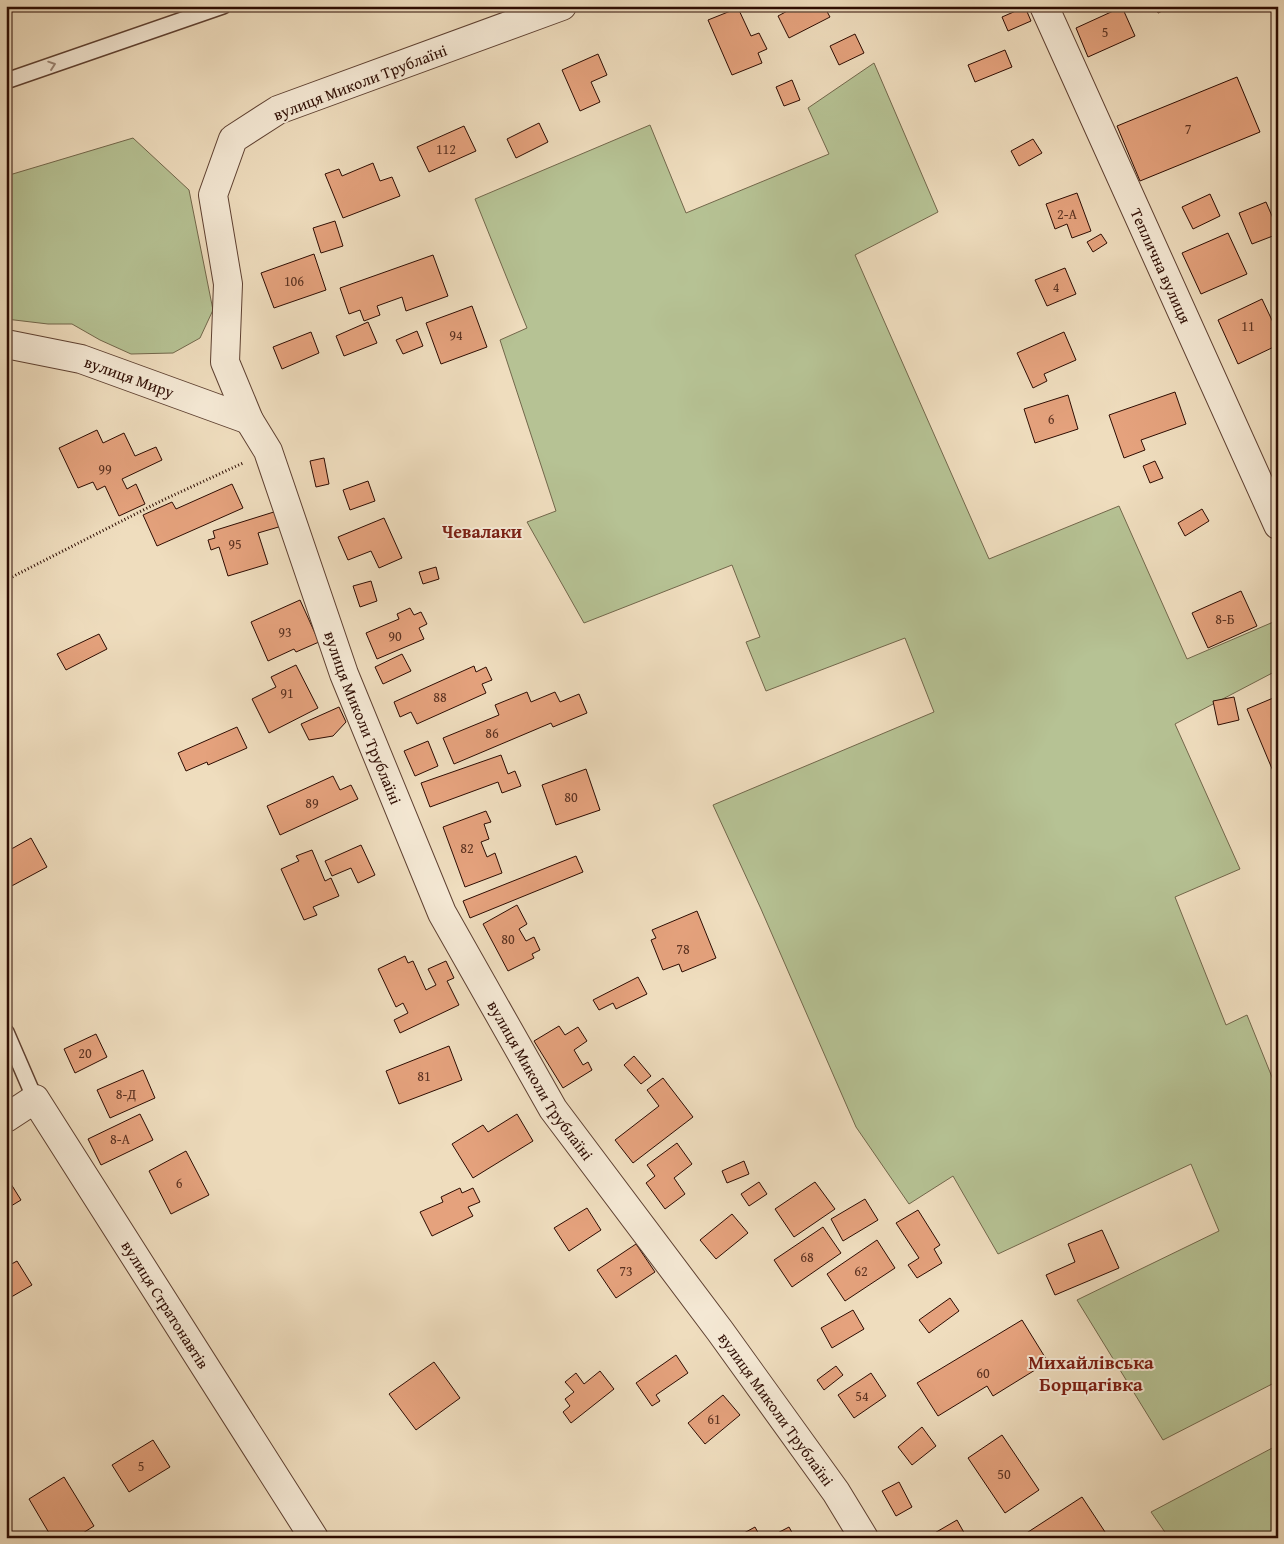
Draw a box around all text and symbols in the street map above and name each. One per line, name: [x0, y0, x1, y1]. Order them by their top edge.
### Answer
house number: 5: [1102, 22, 1108, 42]
street label: вулиця Миколи Трублаїні: [270, 38, 451, 126]
one-way arrow: [48, 61, 56, 71]
house number: 7: [1185, 119, 1192, 139]
house number: 112: [436, 139, 456, 159]
house number: 2-А: [1057, 204, 1078, 224]
street label: Теплична вулиця: [1125, 204, 1198, 327]
house number: 106: [284, 271, 304, 291]
house number: 4: [1053, 277, 1060, 297]
house number: 11: [1241, 316, 1255, 336]
house number: 94: [449, 325, 463, 345]
street label: вулиця Миру: [81, 349, 178, 404]
house number: 6: [1048, 409, 1055, 429]
house number: 99: [98, 459, 112, 479]
district label: Чевалаки: [442, 518, 522, 545]
house number: 95: [228, 534, 242, 554]
house number: 8-Б: [1215, 609, 1235, 629]
house number: 93: [278, 622, 292, 642]
house number: 90: [388, 626, 402, 646]
street label: вулиця Миколи Трублаїні: [318, 628, 408, 808]
house number: 91: [280, 683, 294, 703]
house number: 88: [433, 687, 447, 707]
house number: 86: [485, 723, 499, 743]
house number: 80: [564, 787, 578, 807]
house number: 89: [305, 793, 319, 813]
house number: 82: [460, 838, 474, 858]
house number: 80: [501, 929, 515, 949]
house number: 78: [676, 939, 690, 959]
street label: вулиця Миколи Трублаїні: [482, 996, 600, 1166]
house number: 20: [78, 1043, 92, 1063]
house number: 81: [417, 1066, 431, 1086]
house number: 8-Д: [116, 1084, 136, 1104]
house number: 8-А: [110, 1129, 131, 1149]
house number: 6: [176, 1173, 183, 1193]
street label: вулиця Стратонавтів: [116, 1235, 216, 1374]
house number: 68: [800, 1247, 814, 1267]
house number: 73: [619, 1261, 633, 1281]
house number: 62: [854, 1261, 868, 1281]
street label: вулиця Миколи Трублаїні: [713, 1327, 840, 1491]
district label: Михайлівська Борщагівка: [1028, 1348, 1154, 1398]
house number: 60: [976, 1363, 990, 1383]
house number: 54: [855, 1386, 869, 1406]
house number: 61: [707, 1409, 721, 1429]
house number: 5: [138, 1456, 144, 1476]
house number: 50: [997, 1464, 1011, 1484]

